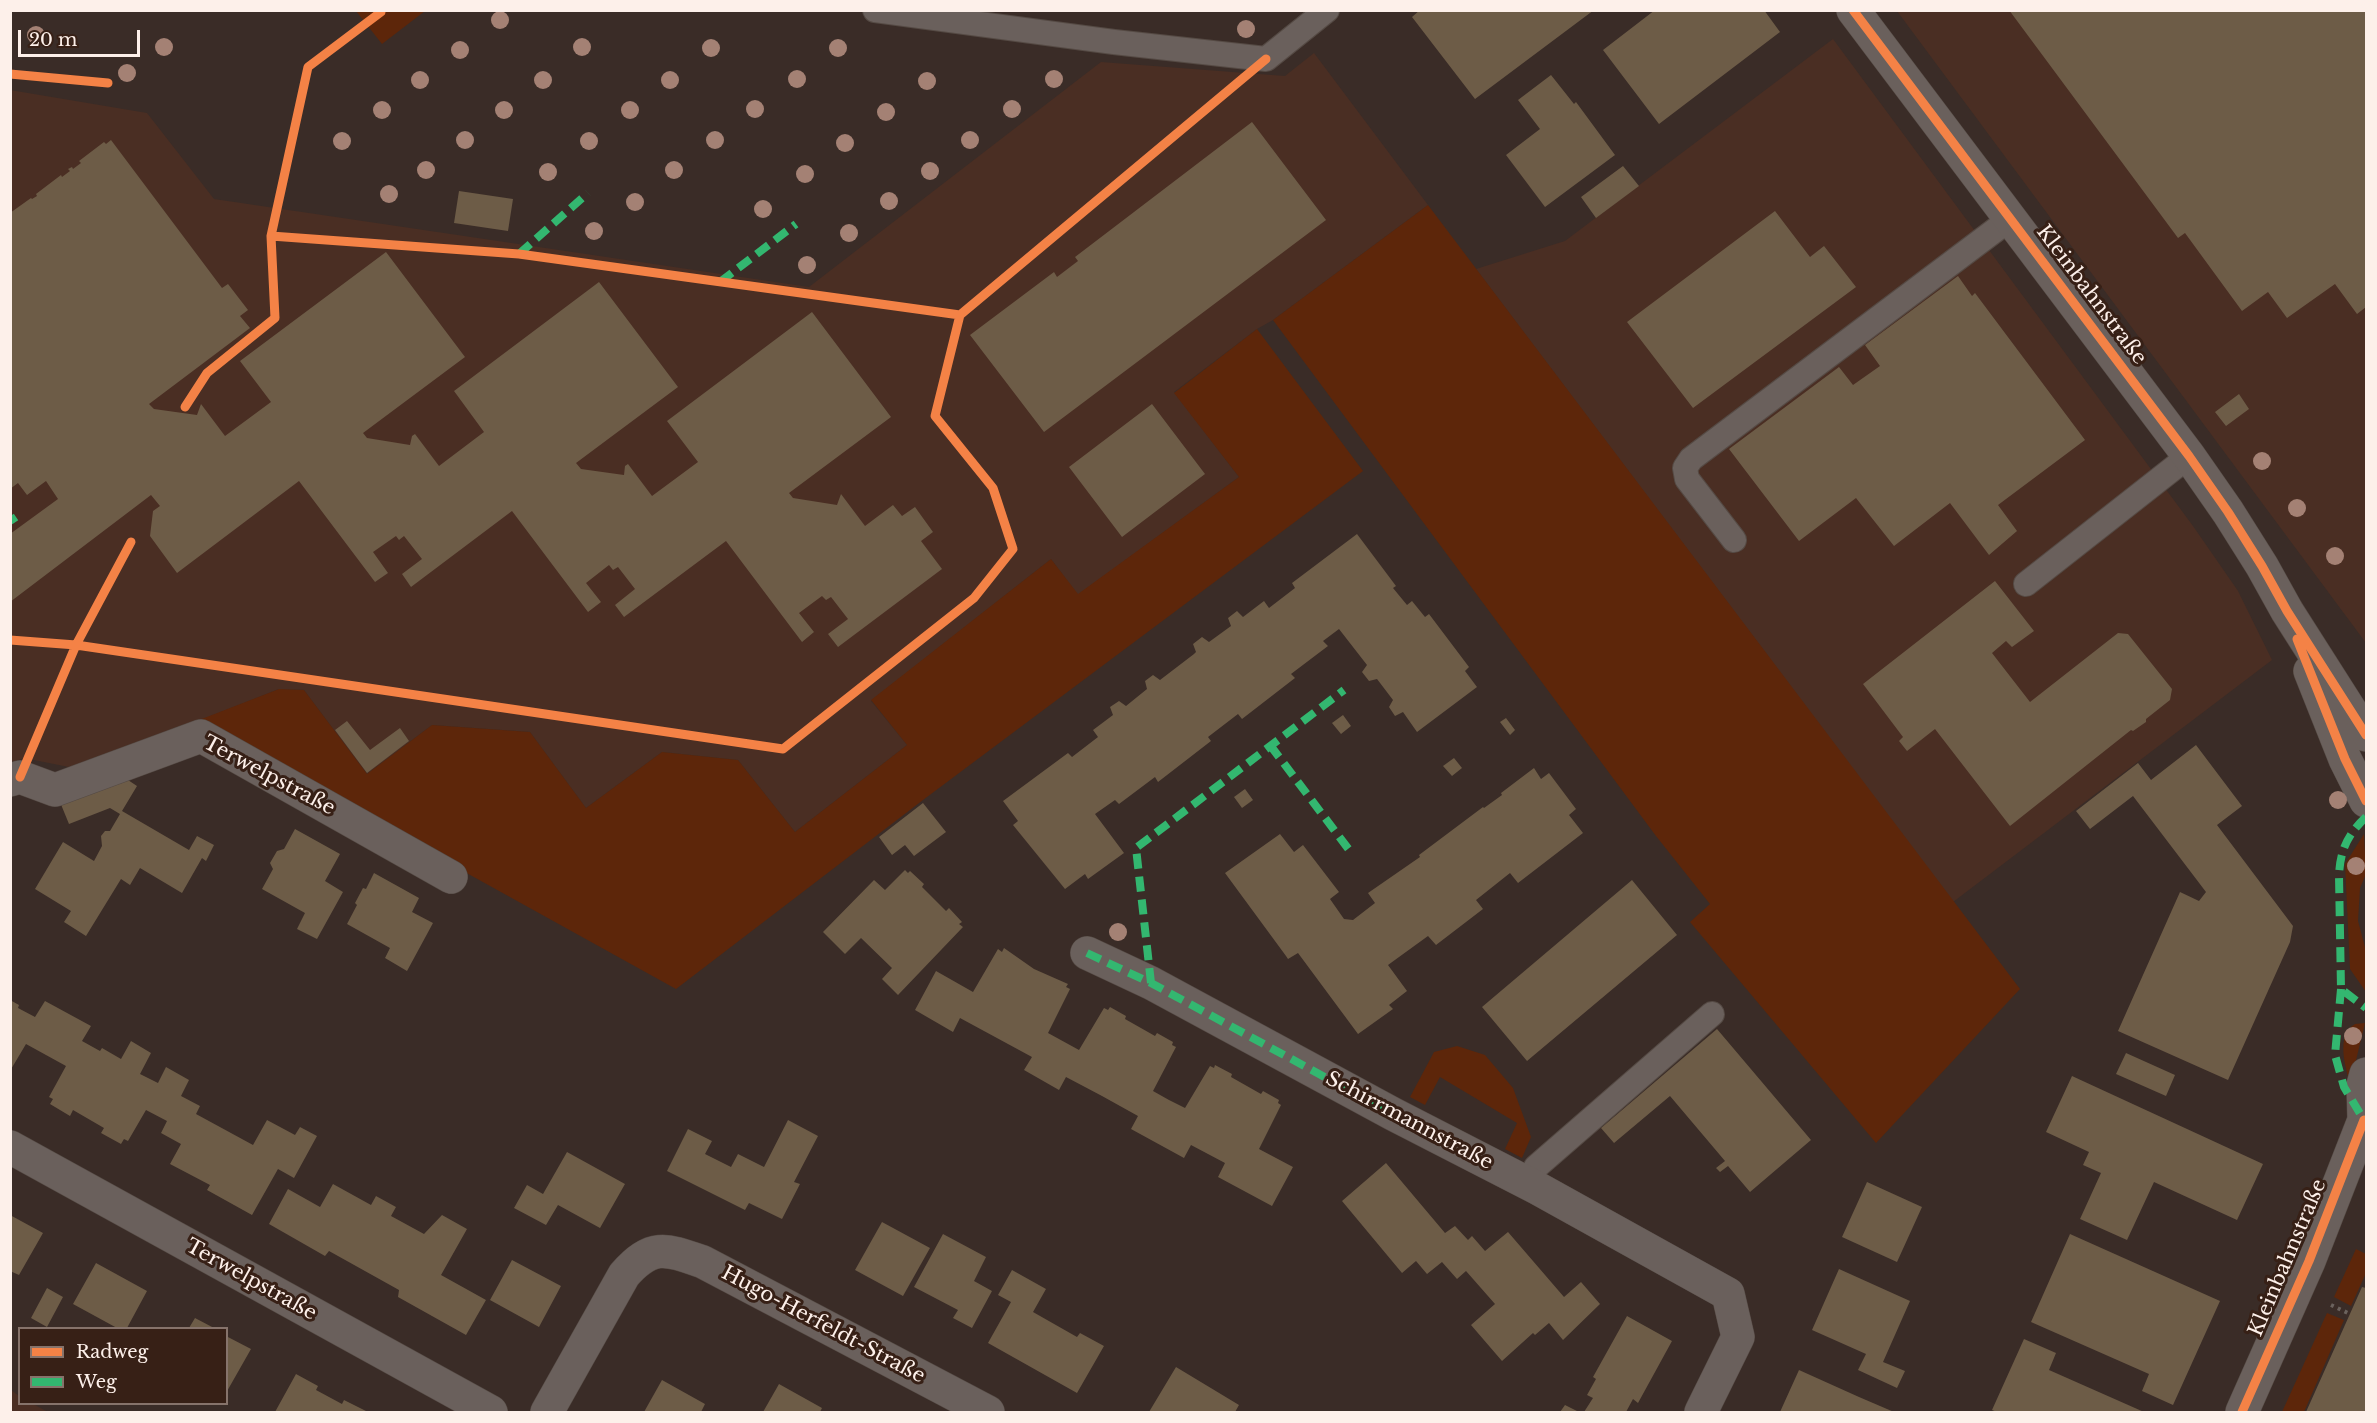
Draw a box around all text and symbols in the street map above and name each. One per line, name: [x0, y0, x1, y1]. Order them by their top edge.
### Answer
scale bar: [21, 18, 142, 56]
text: 20 m: [29, 29, 77, 51]
street label: Kleinbahnstraße: [2031, 221, 2151, 369]
street label: Terwelpstraße: [199, 731, 339, 821]
street label: Schirrmannstraße: [1321, 1067, 1497, 1175]
street label: Kleinbahnstraße: [2244, 1176, 2332, 1340]
street label: Terwelpstraße: [182, 1234, 320, 1326]
street label: Hugo-Herfeldt-Straße: [717, 1261, 929, 1389]
legend: [18, 1327, 228, 1405]
text: Radweg: [76, 1341, 148, 1363]
text: Weg: [76, 1371, 117, 1393]

